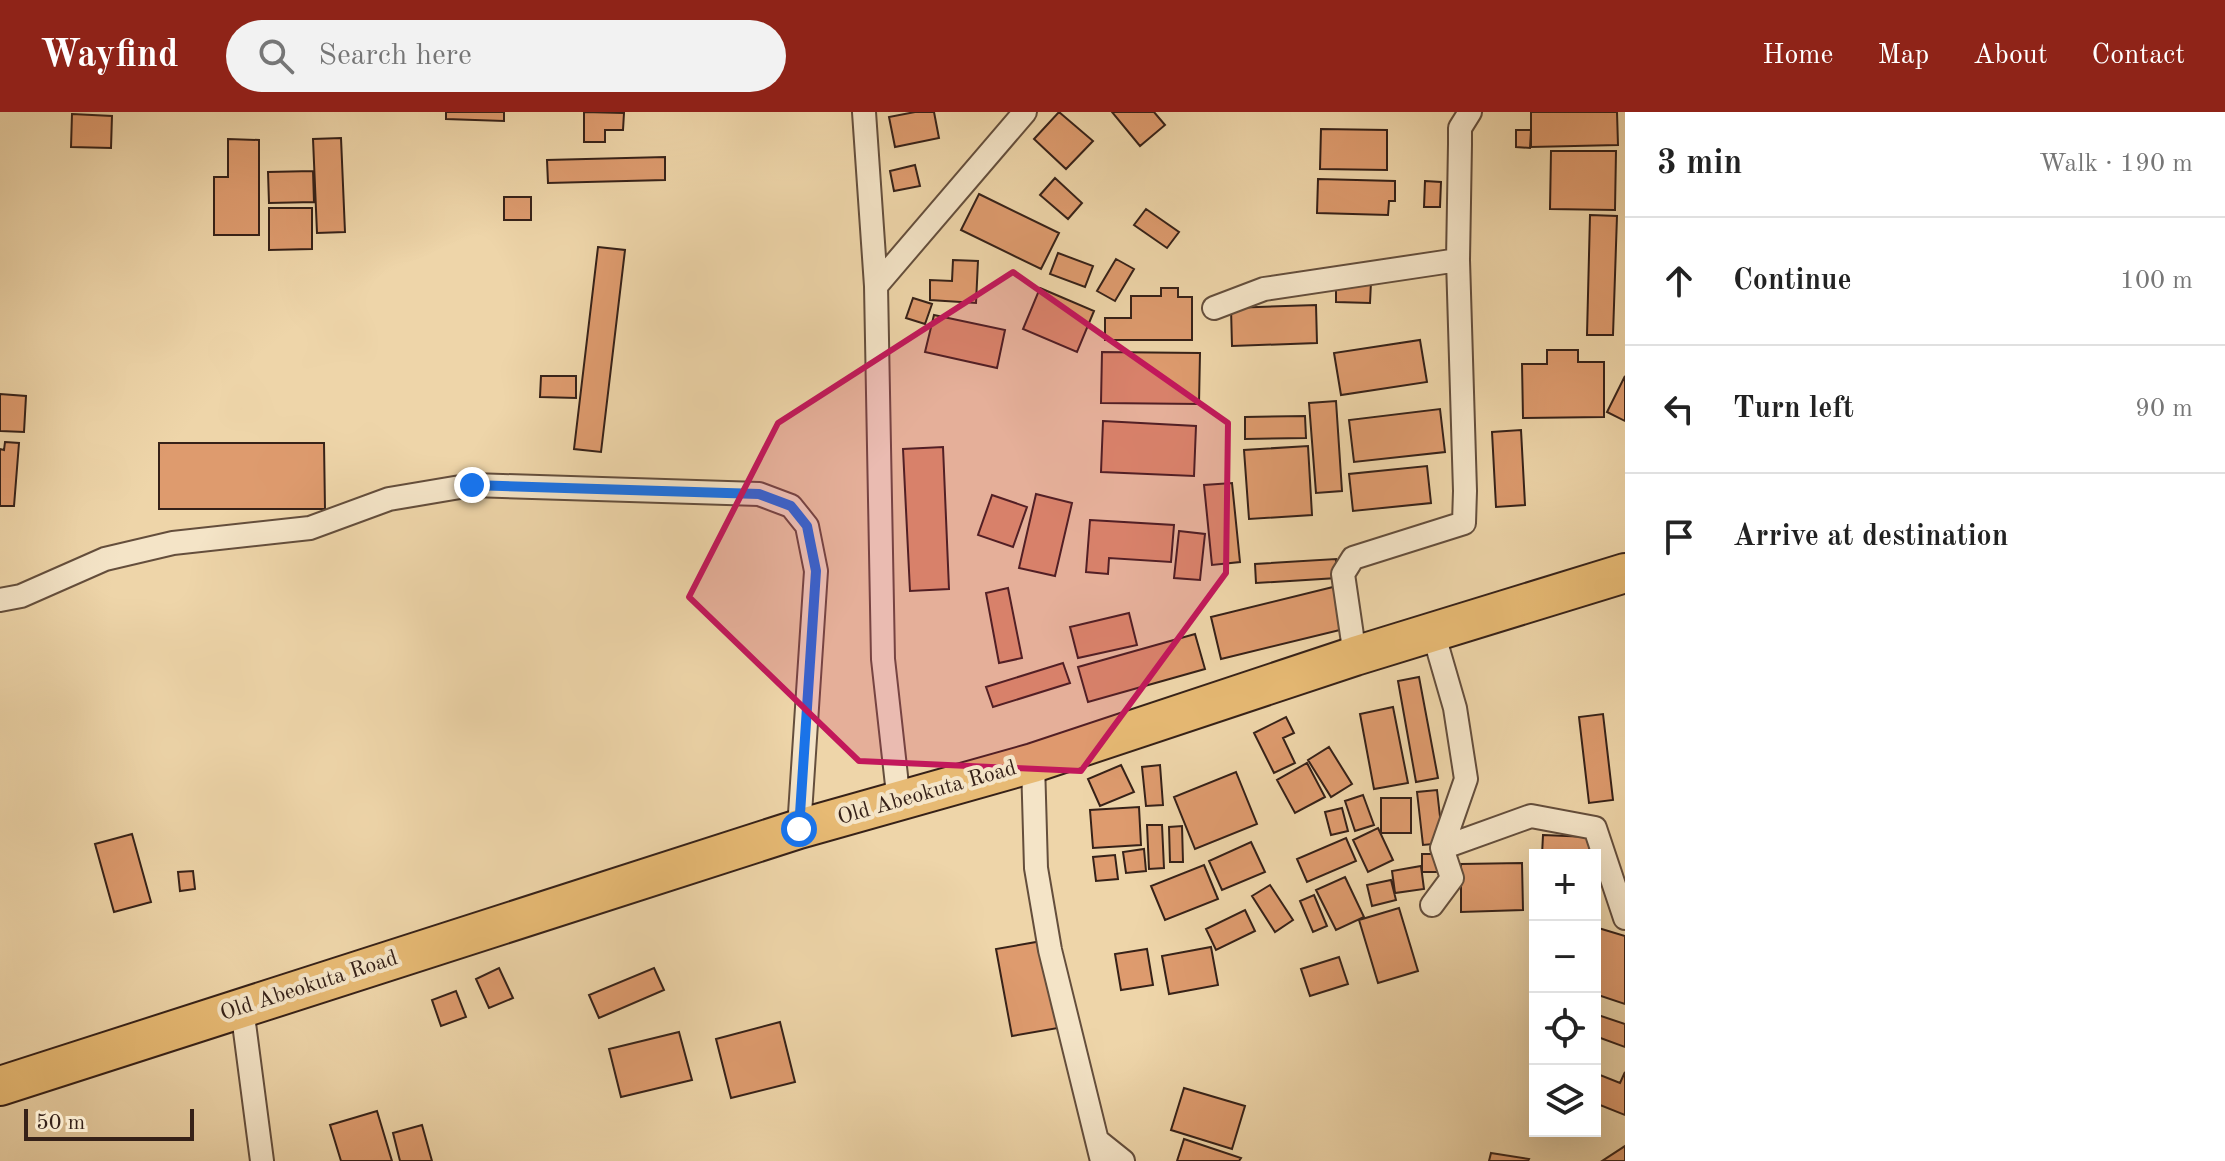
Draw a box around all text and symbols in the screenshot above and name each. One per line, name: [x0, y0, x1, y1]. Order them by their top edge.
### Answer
search box: [226, 20, 786, 92]
icon: search: [254, 34, 298, 78]
text: Wayfind: [40, 37, 178, 75]
text: Search here: [318, 41, 472, 71]
text: Home: [1762, 42, 1833, 70]
text: Map: [1877, 42, 1929, 70]
text: About: [1973, 42, 2048, 70]
text: Contact: [2092, 42, 2185, 70]
text: 3 min: [1657, 147, 1742, 181]
text: Walk · 190 m: [2039, 151, 2193, 177]
icon: ahead: [1657, 259, 1701, 303]
text: Continue: [1733, 266, 1852, 296]
text: 100 m: [2120, 268, 2193, 294]
icon: left: [1657, 387, 1701, 431]
text: Turn left: [1733, 394, 1854, 424]
text: 90 m: [2135, 396, 2193, 422]
route end: [454, 467, 490, 503]
icon: arrive: [1657, 515, 1701, 559]
text: Arrive at destination: [1733, 522, 2008, 552]
street label: Old Abeokuta Road: [835, 757, 1019, 829]
route start: [781, 811, 817, 847]
map controls: [1529, 849, 1601, 1137]
button: +: [1529, 849, 1601, 921]
button: −: [1529, 921, 1601, 993]
street label: Old Abeokuta Road: [218, 947, 400, 1025]
button: locate: [1529, 993, 1601, 1065]
button: layers: [1529, 1065, 1601, 1137]
scale bar: [24, 1105, 194, 1141]
text: 50 m: [36, 1112, 85, 1134]

